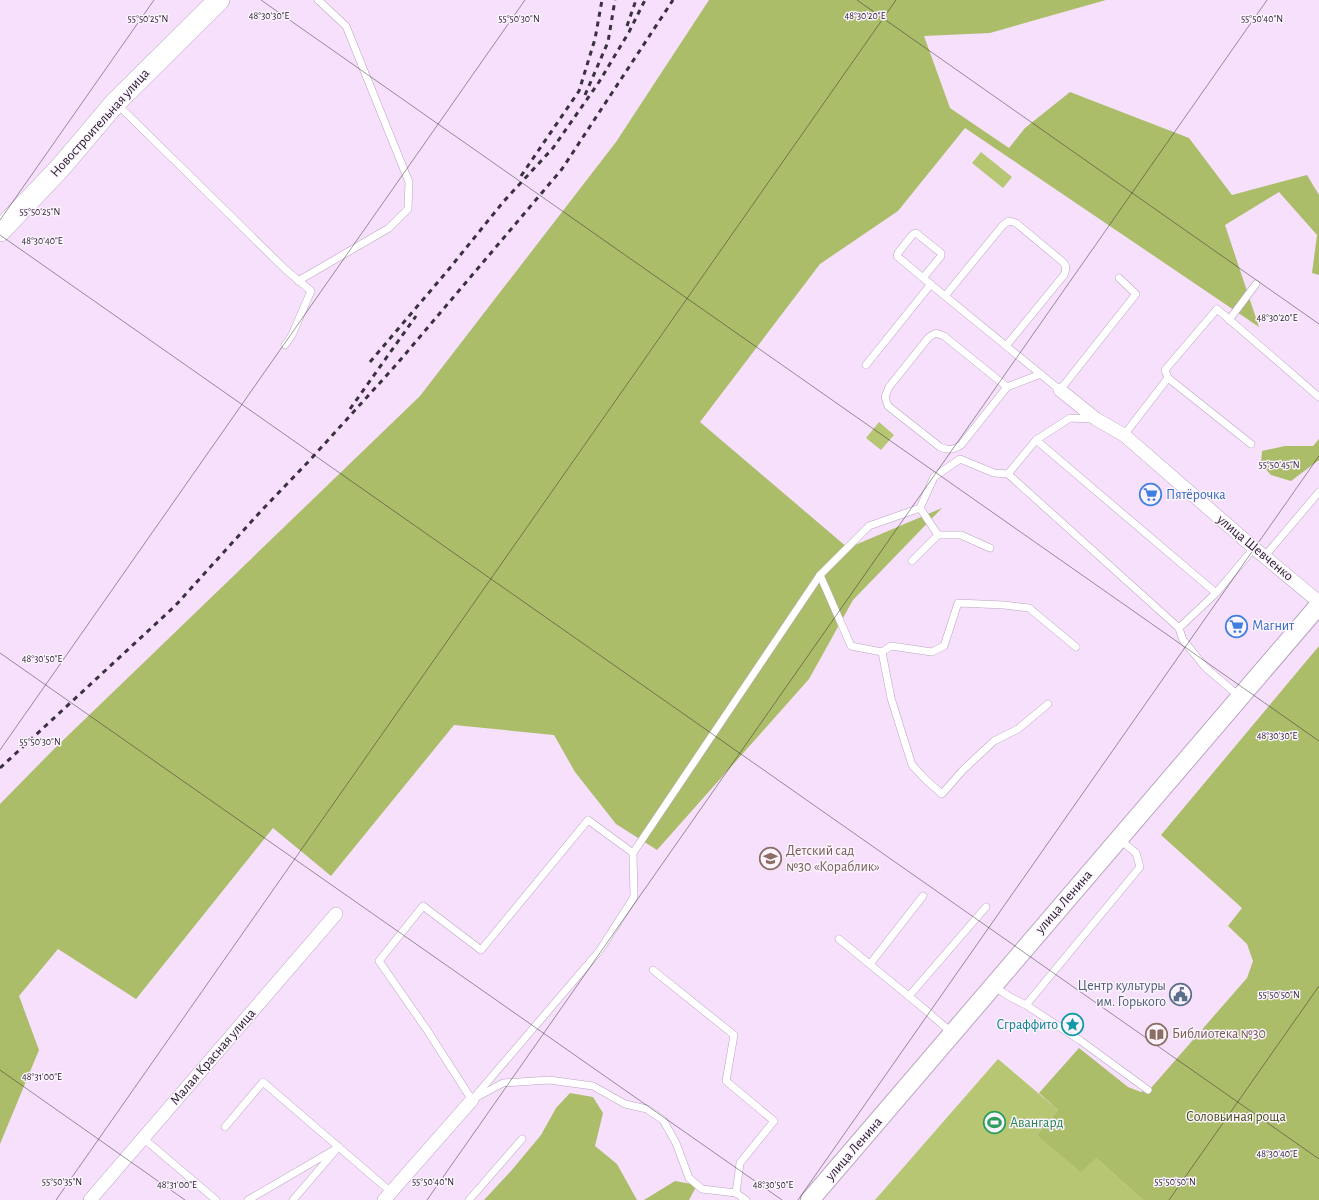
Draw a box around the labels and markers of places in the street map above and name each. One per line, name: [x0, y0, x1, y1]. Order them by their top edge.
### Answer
supermarket icon: Пятёрочка: [1138, 482, 1164, 508]
place label: Пятёрочка: [1166, 488, 1226, 502]
supermarket icon: Магнит: [1224, 613, 1250, 639]
place label: Магнит: [1252, 619, 1295, 633]
place label: Детский сад №30 «Кораблик»: [786, 844, 880, 874]
school or university icon: Детский сад №30 «Кораблик»: [758, 846, 784, 872]
place label: Центр культуры им. Горького: [1077, 979, 1166, 1009]
public building icon: Центр культуры им. Горького: [1168, 981, 1194, 1007]
place icon: Сграффито: [1060, 1012, 1086, 1038]
place label: Сграффито: [996, 1018, 1058, 1032]
library icon: Библиотека №30: [1144, 1021, 1170, 1047]
place label: Библиотека №30: [1172, 1027, 1266, 1041]
sports icon: Авангард: [982, 1110, 1008, 1136]
place label: Авангард: [1010, 1116, 1063, 1130]

